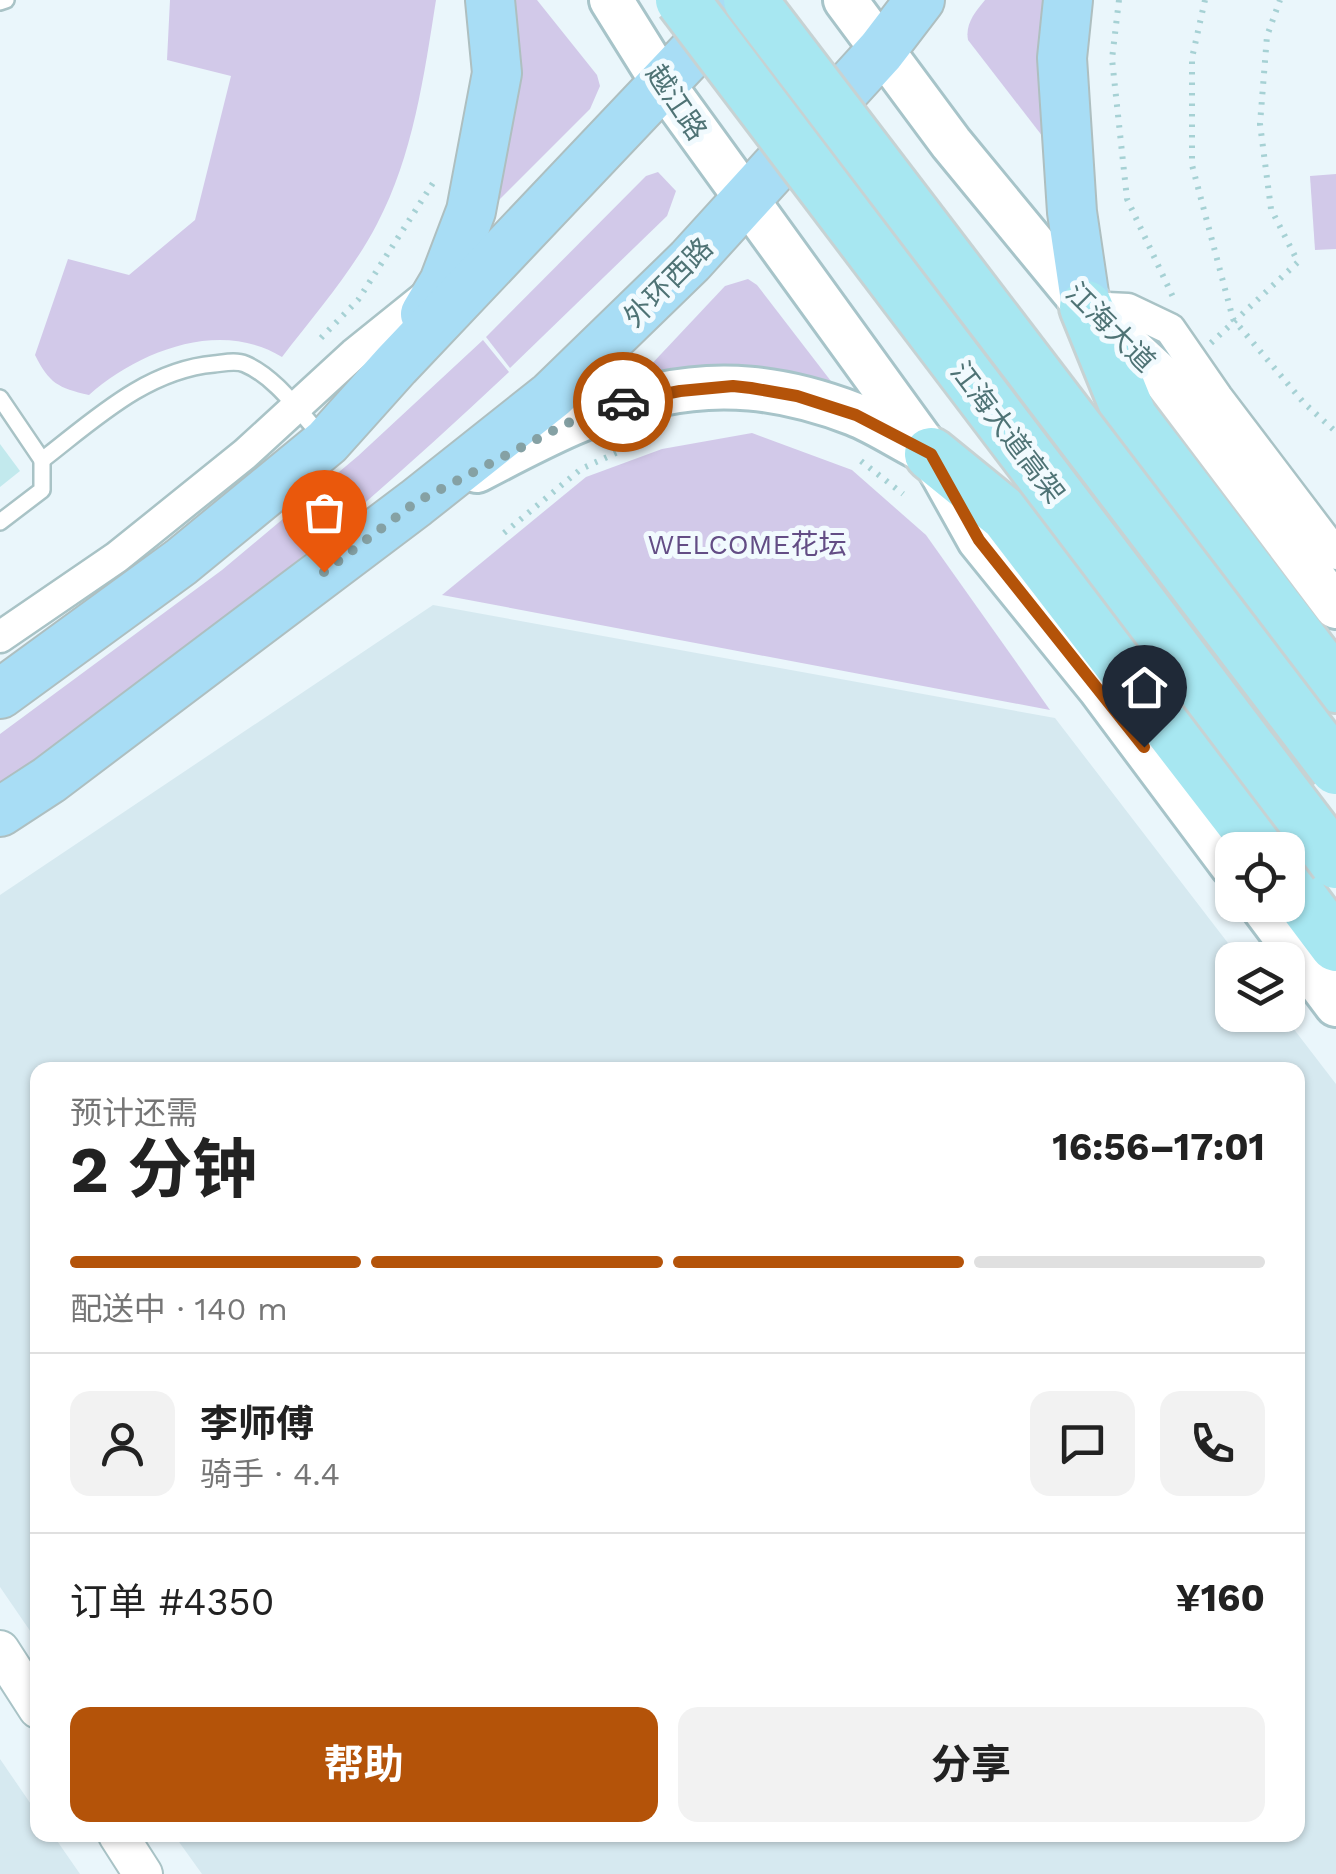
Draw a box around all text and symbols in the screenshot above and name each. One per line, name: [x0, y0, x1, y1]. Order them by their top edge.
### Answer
street label: 越江路: [639, 58, 714, 146]
street label: 外环西路: [617, 231, 720, 334]
street label: 江海大道: [1059, 276, 1162, 379]
courier: [573, 352, 673, 452]
street label: 江海大道高架: [944, 355, 1071, 509]
icon: car: [596, 375, 651, 430]
pin: [282, 470, 367, 573]
icon: bag: [297, 485, 352, 540]
park label: WELCOME花坛: [648, 528, 846, 561]
pin: [1102, 645, 1187, 748]
icon: home: [1117, 660, 1172, 715]
map controls: [1215, 832, 1305, 1032]
button: locate: [1215, 832, 1305, 922]
button: layers: [1215, 942, 1305, 1032]
text: 预计还需: [70, 1094, 198, 1132]
text: 16:56–17:01: [1052, 1125, 1265, 1169]
text: 2 分钟: [70, 1132, 257, 1208]
text: 配送中 · 140 m: [70, 1290, 288, 1328]
button: person: [70, 1391, 175, 1496]
button: chat: [1030, 1391, 1135, 1496]
button: phone: [1160, 1391, 1265, 1496]
text: 李师傅: [200, 1402, 314, 1446]
text: 骑手 · 4.4: [200, 1455, 340, 1493]
text: ¥160: [1175, 1576, 1265, 1620]
text: 订单 #4350: [70, 1580, 274, 1624]
button: 帮助: [70, 1707, 658, 1822]
button: 分享: [678, 1707, 1265, 1822]

